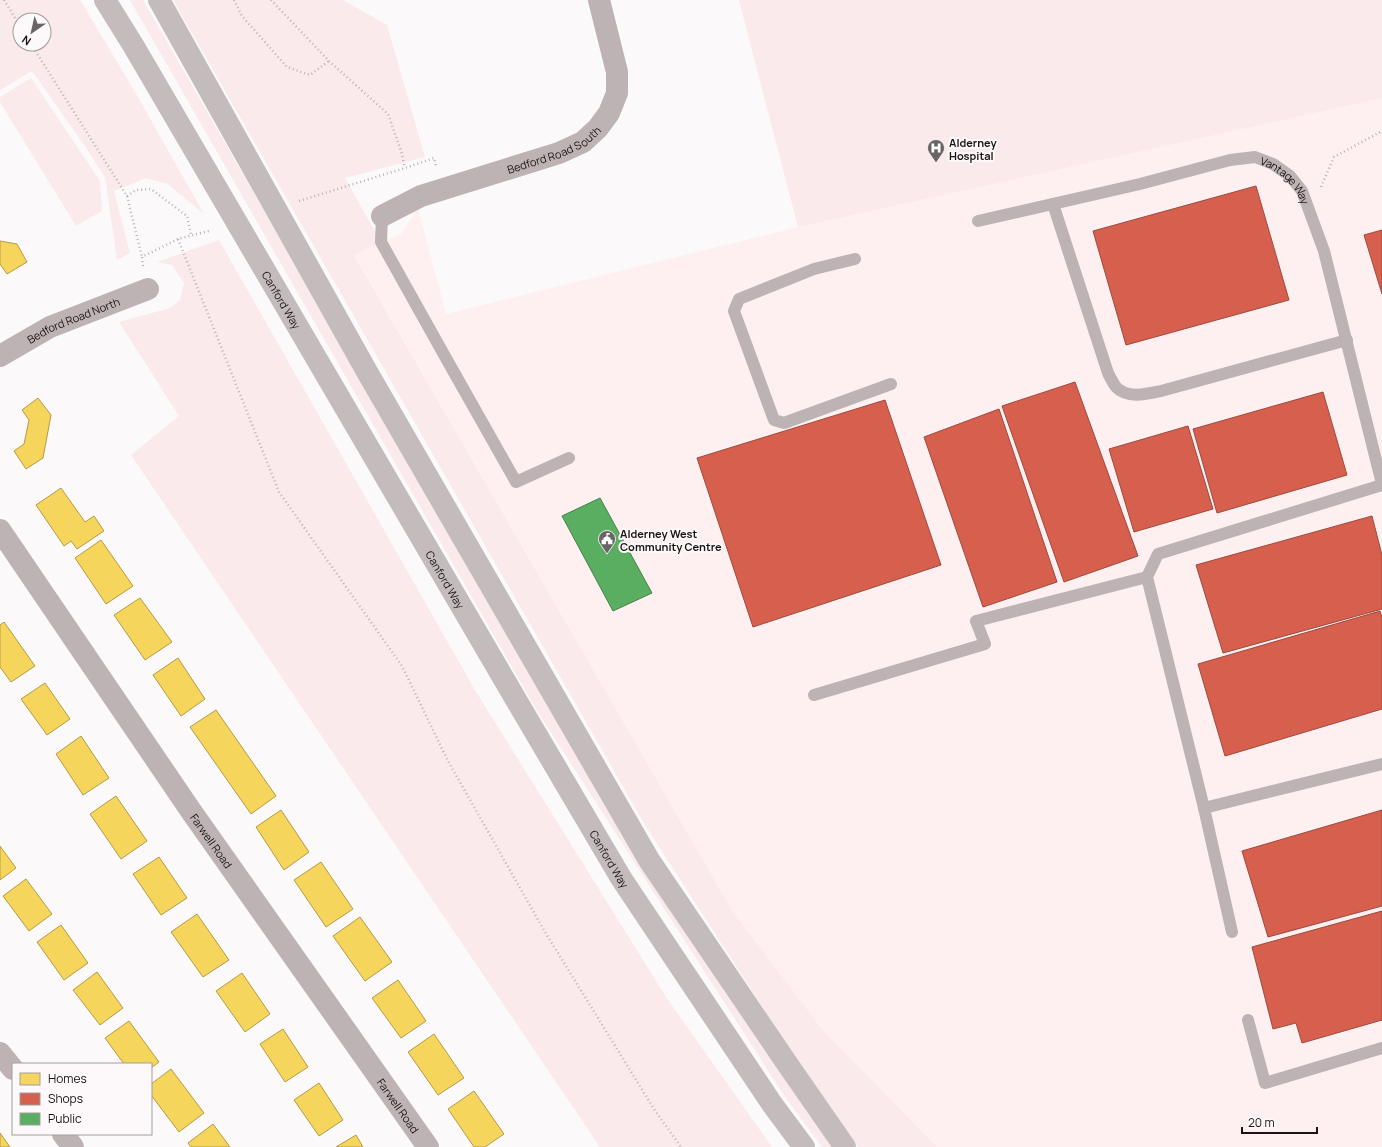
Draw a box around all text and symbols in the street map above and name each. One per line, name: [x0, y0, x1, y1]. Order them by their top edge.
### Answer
north arrow: [12, 12, 52, 52]
text: N: [19, 32, 34, 49]
street label: Bedford Road South: [505, 122, 604, 176]
place label: Alderney Hospital: [949, 135, 998, 163]
hospital icon: Alderney Hospital: [926, 138, 946, 163]
street label: Vantage Way: [1258, 152, 1314, 206]
street label: Canford Way: [259, 268, 305, 332]
street label: Bedford Road North: [24, 293, 122, 346]
place label: Alderney West Community Centre: [620, 526, 722, 554]
public building icon: Alderney West Community Centre: [597, 529, 617, 554]
street label: Canford Way: [423, 548, 469, 611]
street label: Farwell Road: [187, 810, 236, 871]
street label: Canford Way: [587, 827, 633, 891]
legend: [12, 1063, 152, 1135]
text: Homes: [48, 1070, 87, 1087]
street label: Farwell Road: [374, 1075, 423, 1136]
text: Shops: [48, 1090, 83, 1107]
scale bar: [1242, 1109, 1317, 1135]
text: Public: [48, 1110, 82, 1127]
text: 20 m: [1248, 1114, 1275, 1131]

